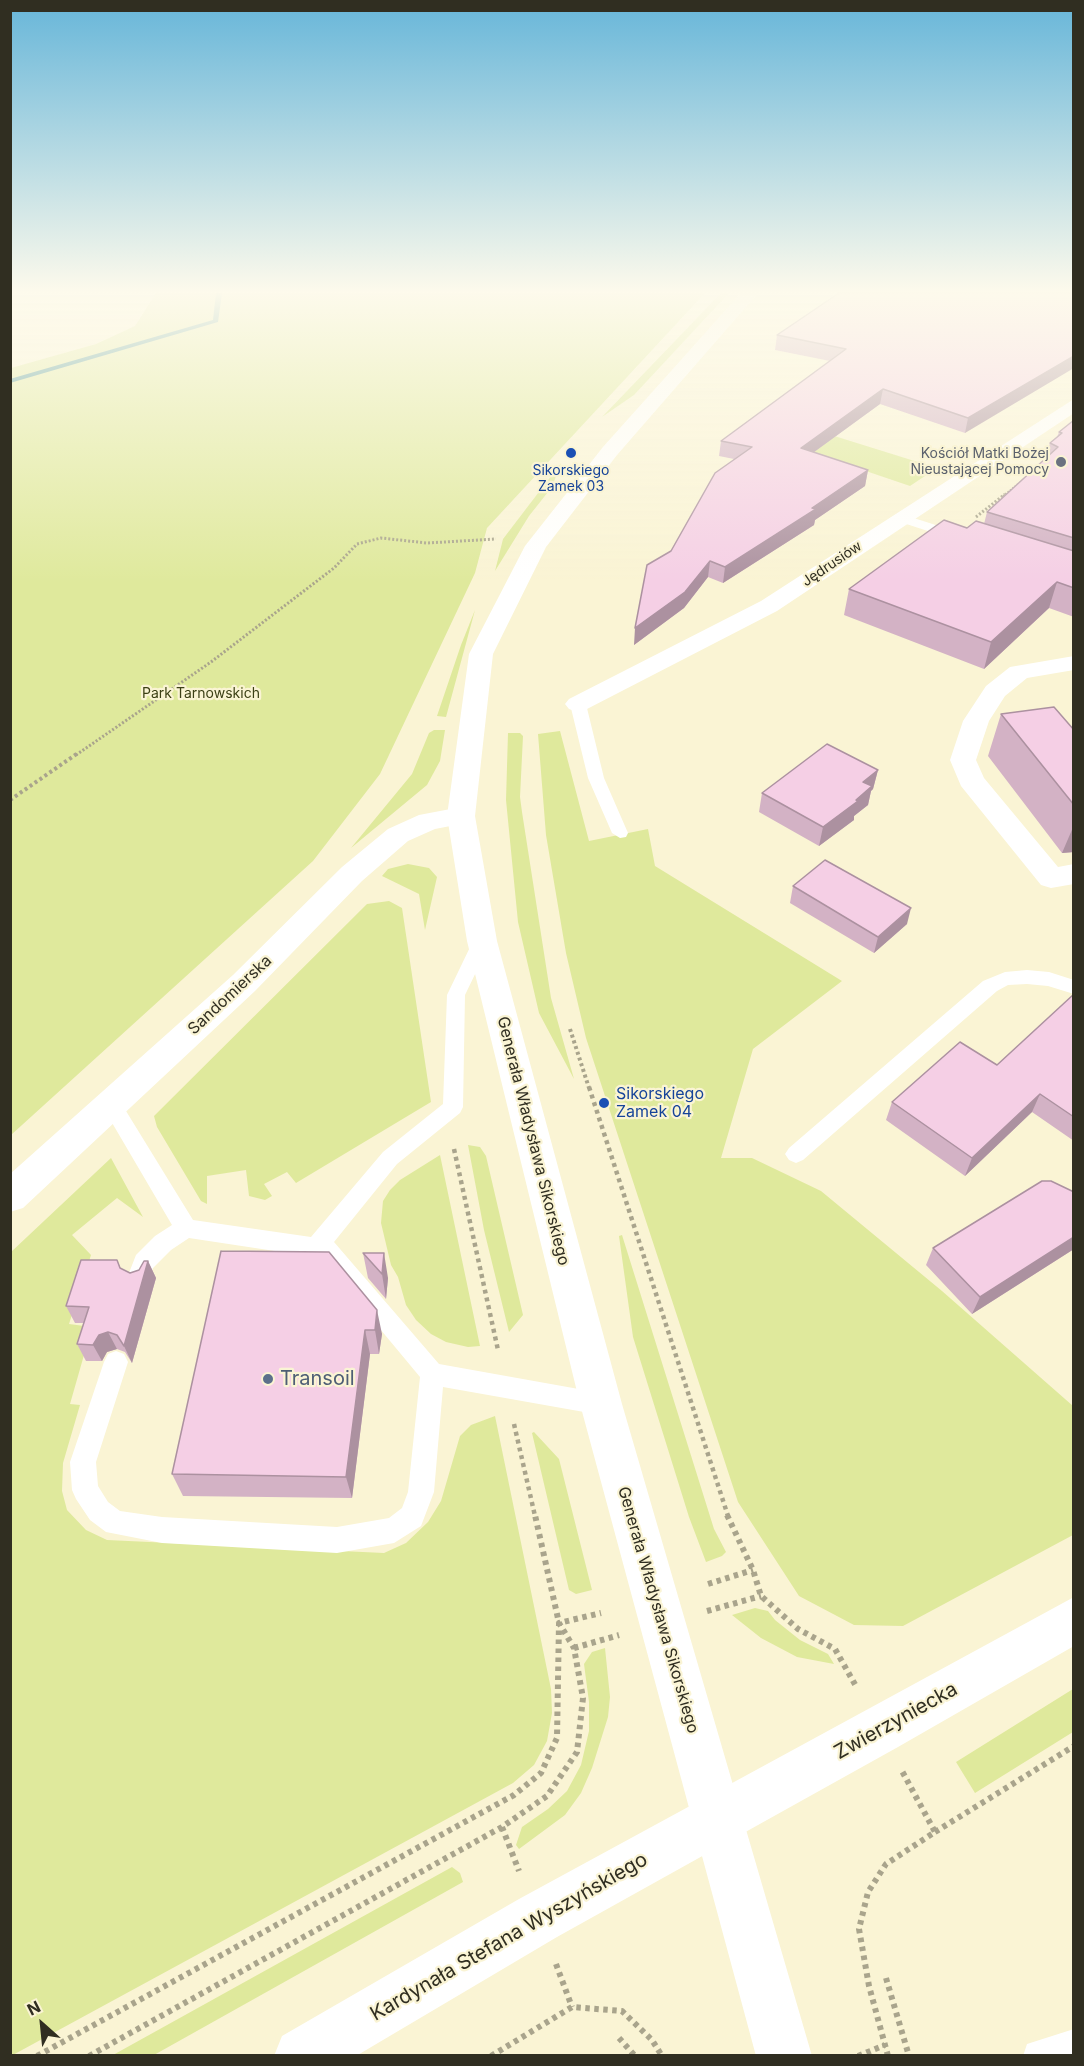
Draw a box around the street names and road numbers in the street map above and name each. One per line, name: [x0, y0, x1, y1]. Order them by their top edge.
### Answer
street label: Jędrusiów: [799, 538, 865, 590]
street label: Sandomierska: [184, 951, 276, 1039]
street label: Generała Władysława Sikorskiego: [493, 1015, 573, 1267]
street label: Generała Władysława Sikorskiego: [614, 1484, 702, 1736]
street label: Zwierzyniecka: [830, 1677, 962, 1765]
street label: Kardynała Stefana Wyszyńskiego: [366, 1848, 652, 2026]

